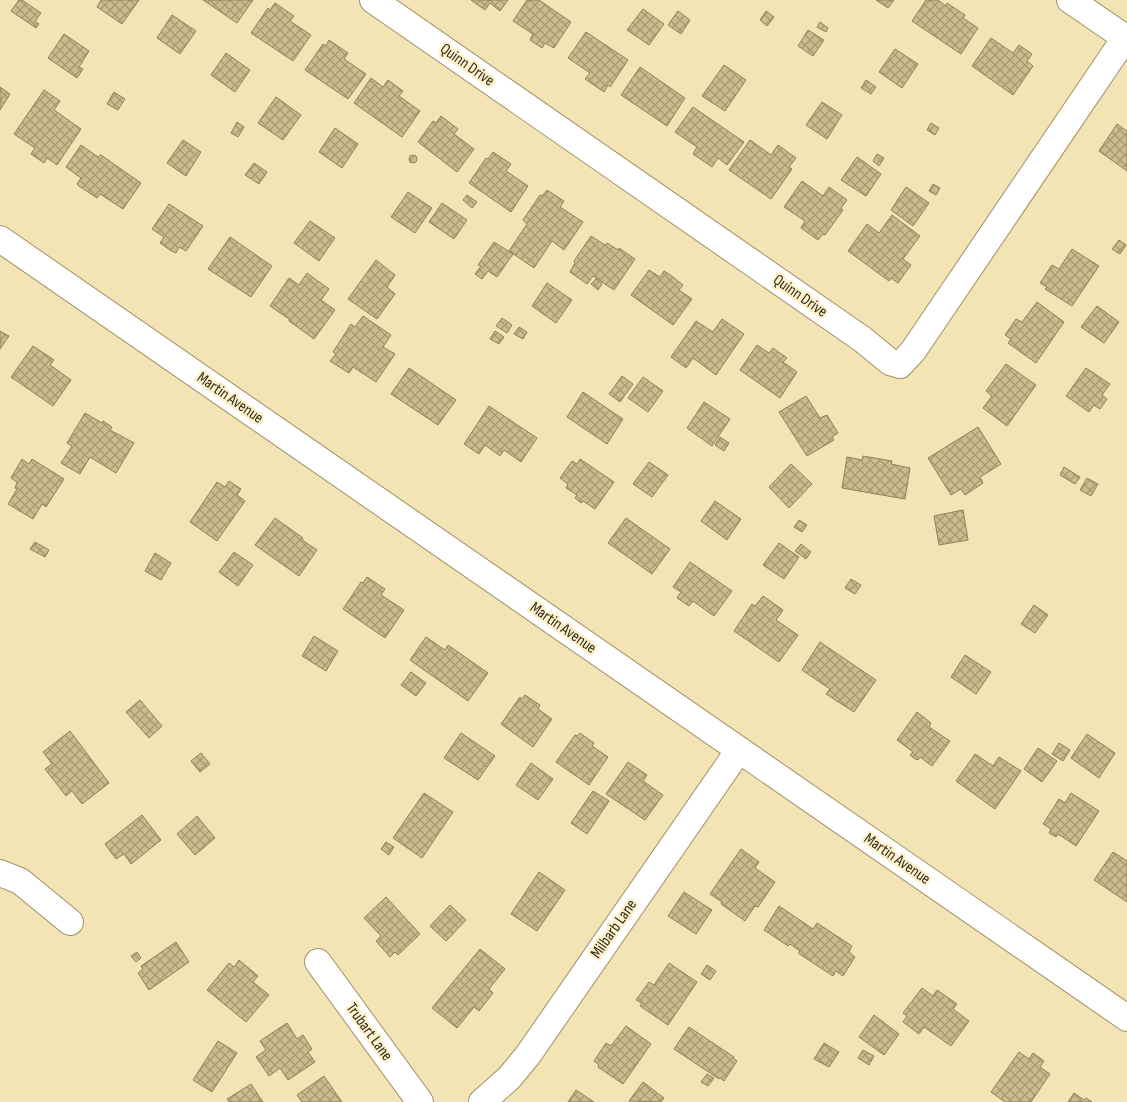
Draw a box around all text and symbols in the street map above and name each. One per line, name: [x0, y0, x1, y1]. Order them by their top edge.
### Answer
street label: Quinn Drive: [436, 40, 498, 90]
street label: Quinn Drive: [769, 271, 831, 321]
street label: Martin Avenue: [193, 368, 267, 428]
street label: Martin Avenue: [526, 598, 600, 658]
street label: Martin Avenue: [860, 829, 934, 889]
street label: Milbarb Lane: [587, 896, 641, 962]
street label: Trubart Lane: [342, 999, 396, 1065]

